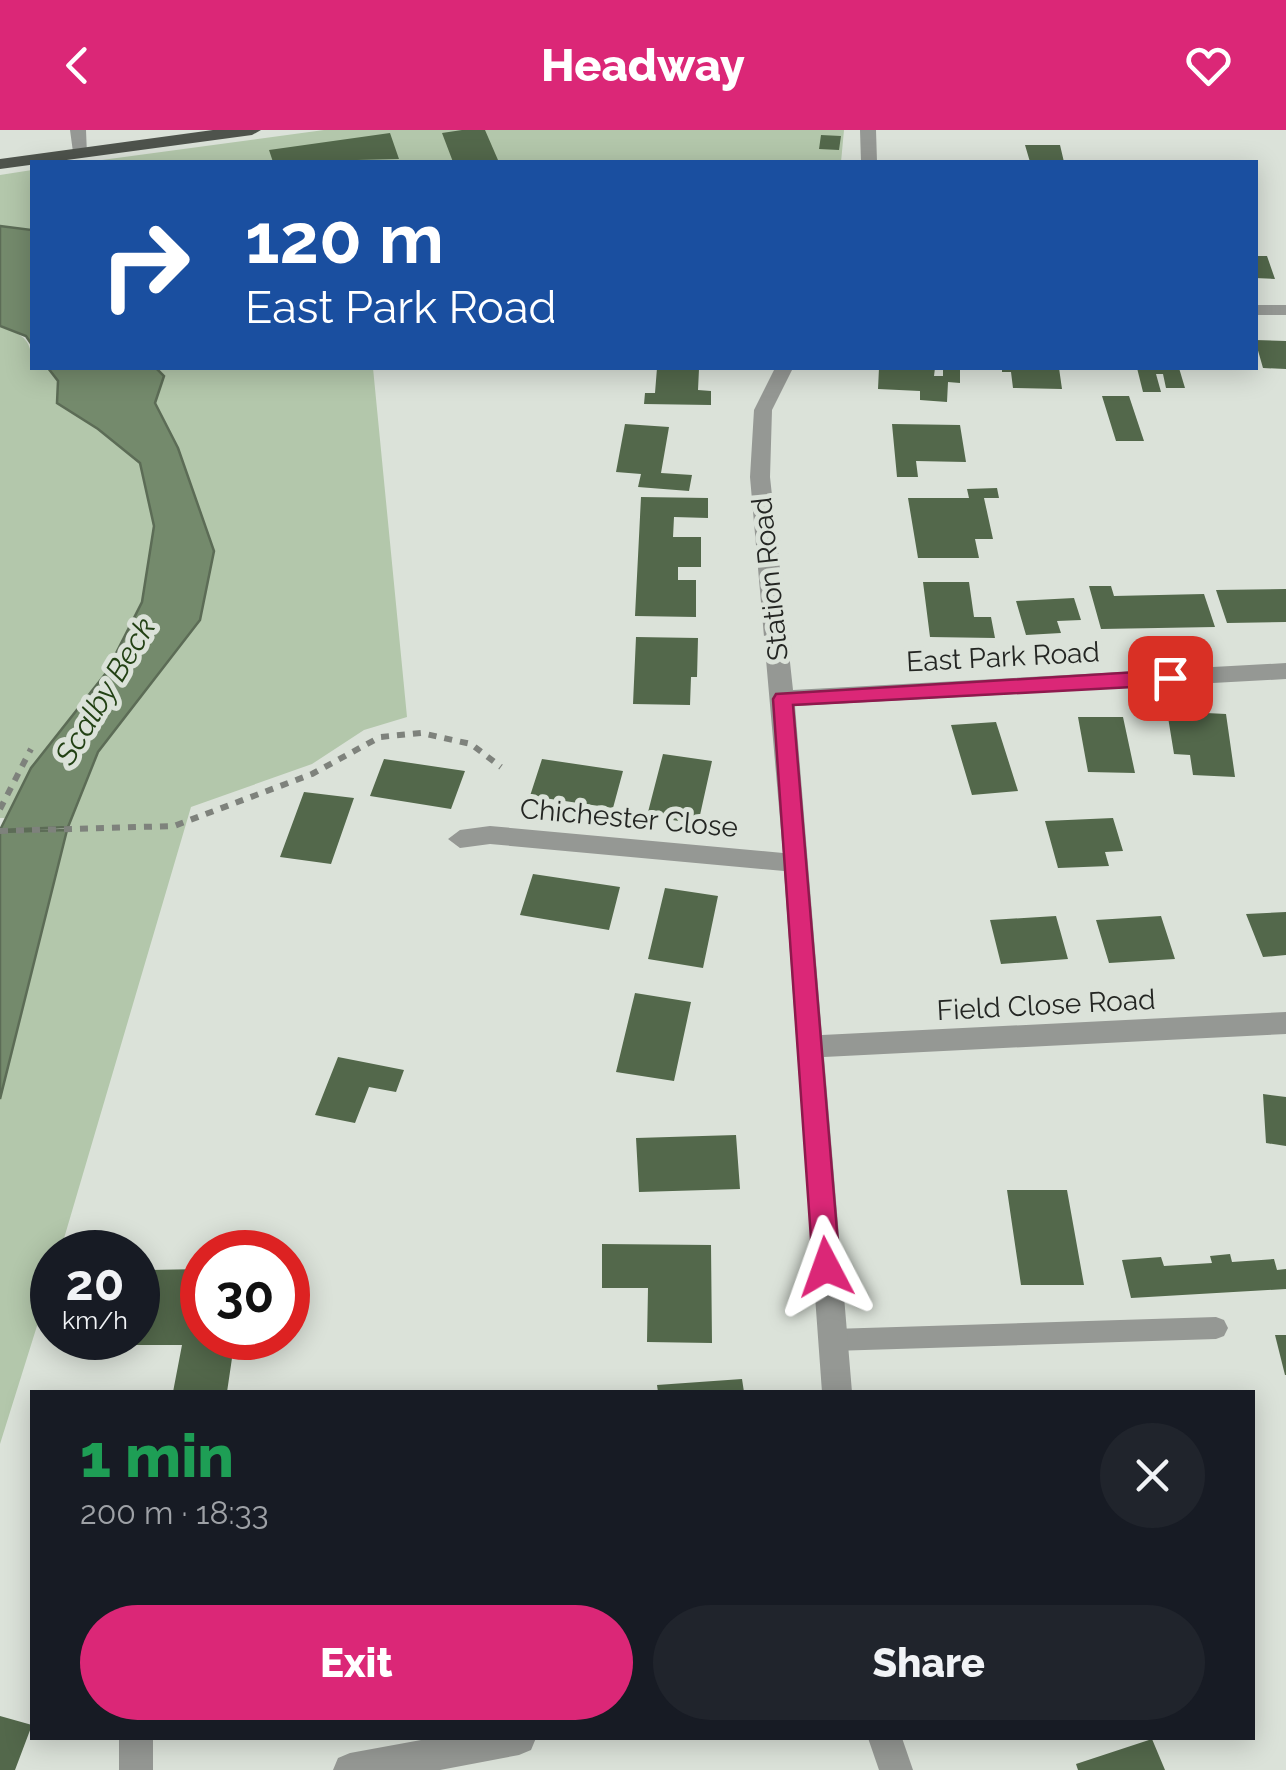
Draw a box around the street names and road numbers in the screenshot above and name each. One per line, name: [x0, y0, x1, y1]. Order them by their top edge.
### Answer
street label: Station Road: [745, 496, 795, 662]
street label: East Park Road: [905, 635, 1101, 679]
street label: Chichester Close: [519, 792, 739, 844]
street label: Field Close Road: [936, 983, 1156, 1027]

